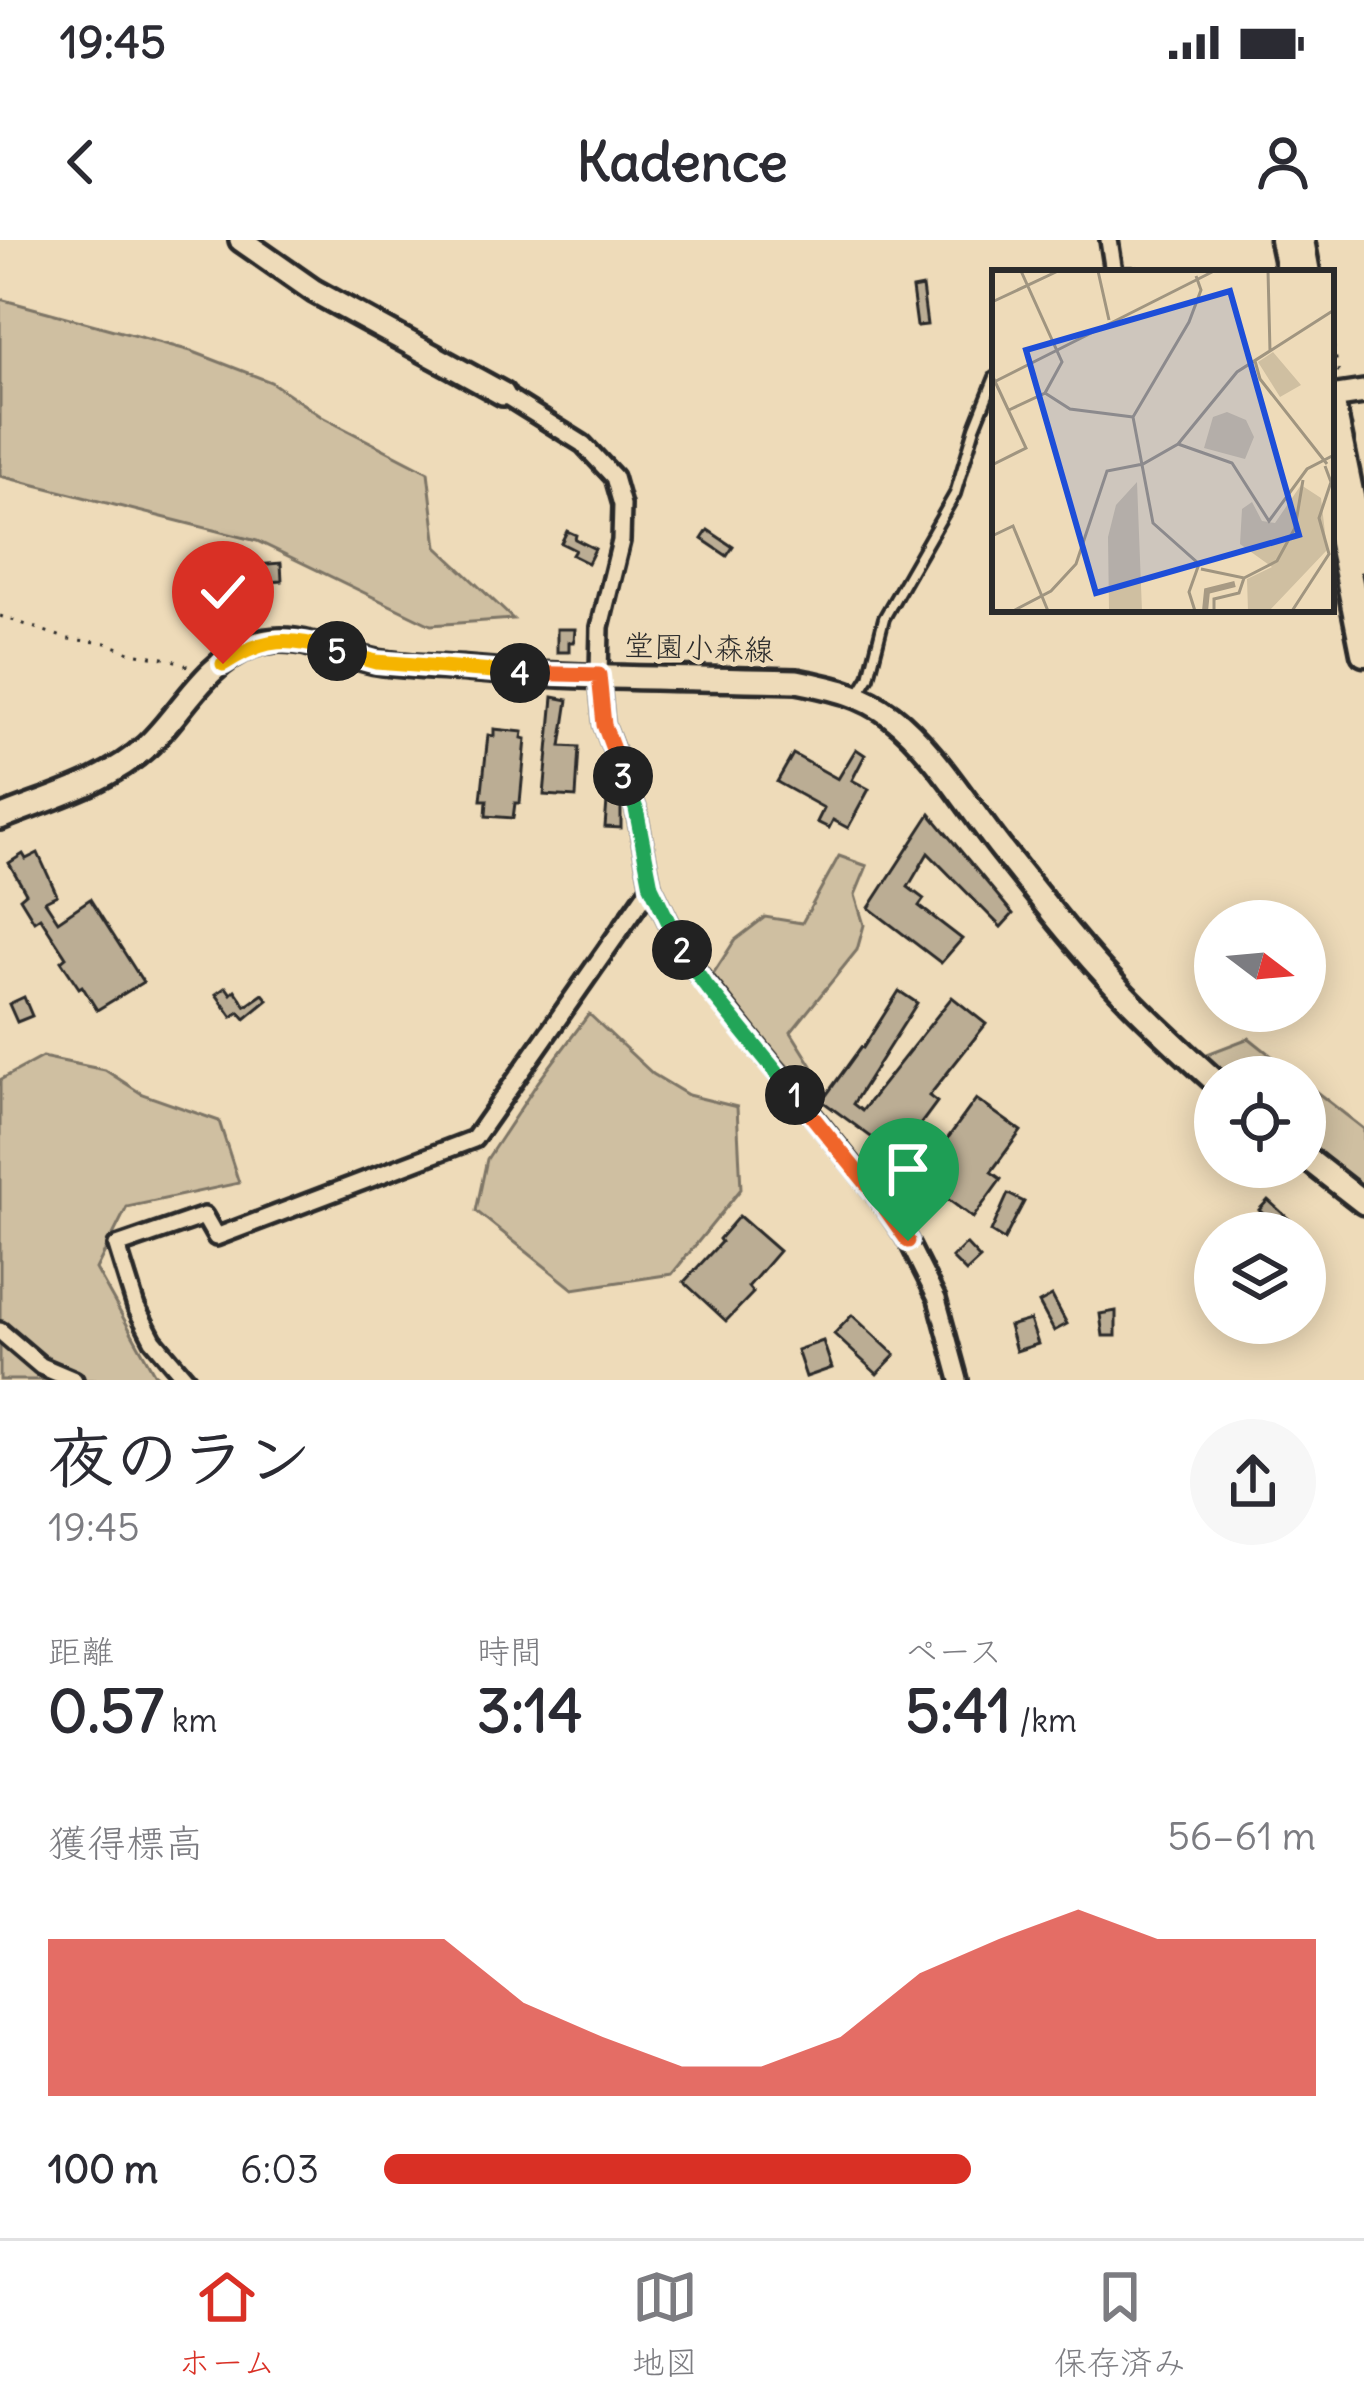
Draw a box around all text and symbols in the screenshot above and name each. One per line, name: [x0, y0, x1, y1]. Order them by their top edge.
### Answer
text: 19:45: [60, 14, 166, 70]
text: Kadence: [576, 128, 788, 196]
icon: back: [48, 129, 114, 195]
icon: person: [1250, 129, 1316, 195]
inset map: [992, 270, 1334, 612]
pin: [172, 541, 274, 664]
icon: check: [190, 559, 256, 625]
pin: 5: [307, 621, 367, 681]
street label: 堂園小森線: [623, 625, 775, 669]
text: 5: [328, 630, 346, 672]
pin: 4: [490, 643, 550, 703]
text: 4: [510, 652, 530, 694]
pin: 3: [593, 746, 653, 806]
text: 3: [614, 755, 632, 797]
north arrow: [1194, 900, 1326, 1032]
map controls: [1194, 900, 1326, 1344]
pin: 2: [652, 920, 712, 980]
text: 2: [673, 929, 691, 971]
button: locate: [1194, 1056, 1326, 1188]
pin: 1: [765, 1065, 825, 1125]
text: 1: [788, 1074, 802, 1116]
pin: [857, 1118, 959, 1241]
icon: arrive: [875, 1136, 941, 1202]
button: layers: [1194, 1212, 1326, 1344]
text: 夜のラン: [48, 1416, 312, 1499]
button: share: [1190, 1419, 1316, 1545]
text: 19:45: [48, 1503, 140, 1552]
text: 距離: [48, 1630, 114, 1672]
text: 時間: [477, 1630, 543, 1672]
text: ペース: [905, 1630, 1002, 1672]
text: 0.57: [48, 1673, 164, 1748]
text: 3:14: [477, 1673, 583, 1748]
text: 5:41: [905, 1673, 1011, 1748]
text: km: [164, 1699, 217, 1741]
text: /km: [1011, 1699, 1077, 1741]
text: 56–61 m: [1167, 1812, 1316, 1861]
text: 獲得標高: [48, 1819, 204, 1868]
text: 100 m: [48, 2145, 158, 2194]
text: 6:03: [240, 2145, 319, 2194]
tab: ホーム: [178, 2264, 276, 2384]
tab: 地図: [632, 2264, 698, 2384]
tab: 保存済み: [1054, 2264, 1186, 2384]

